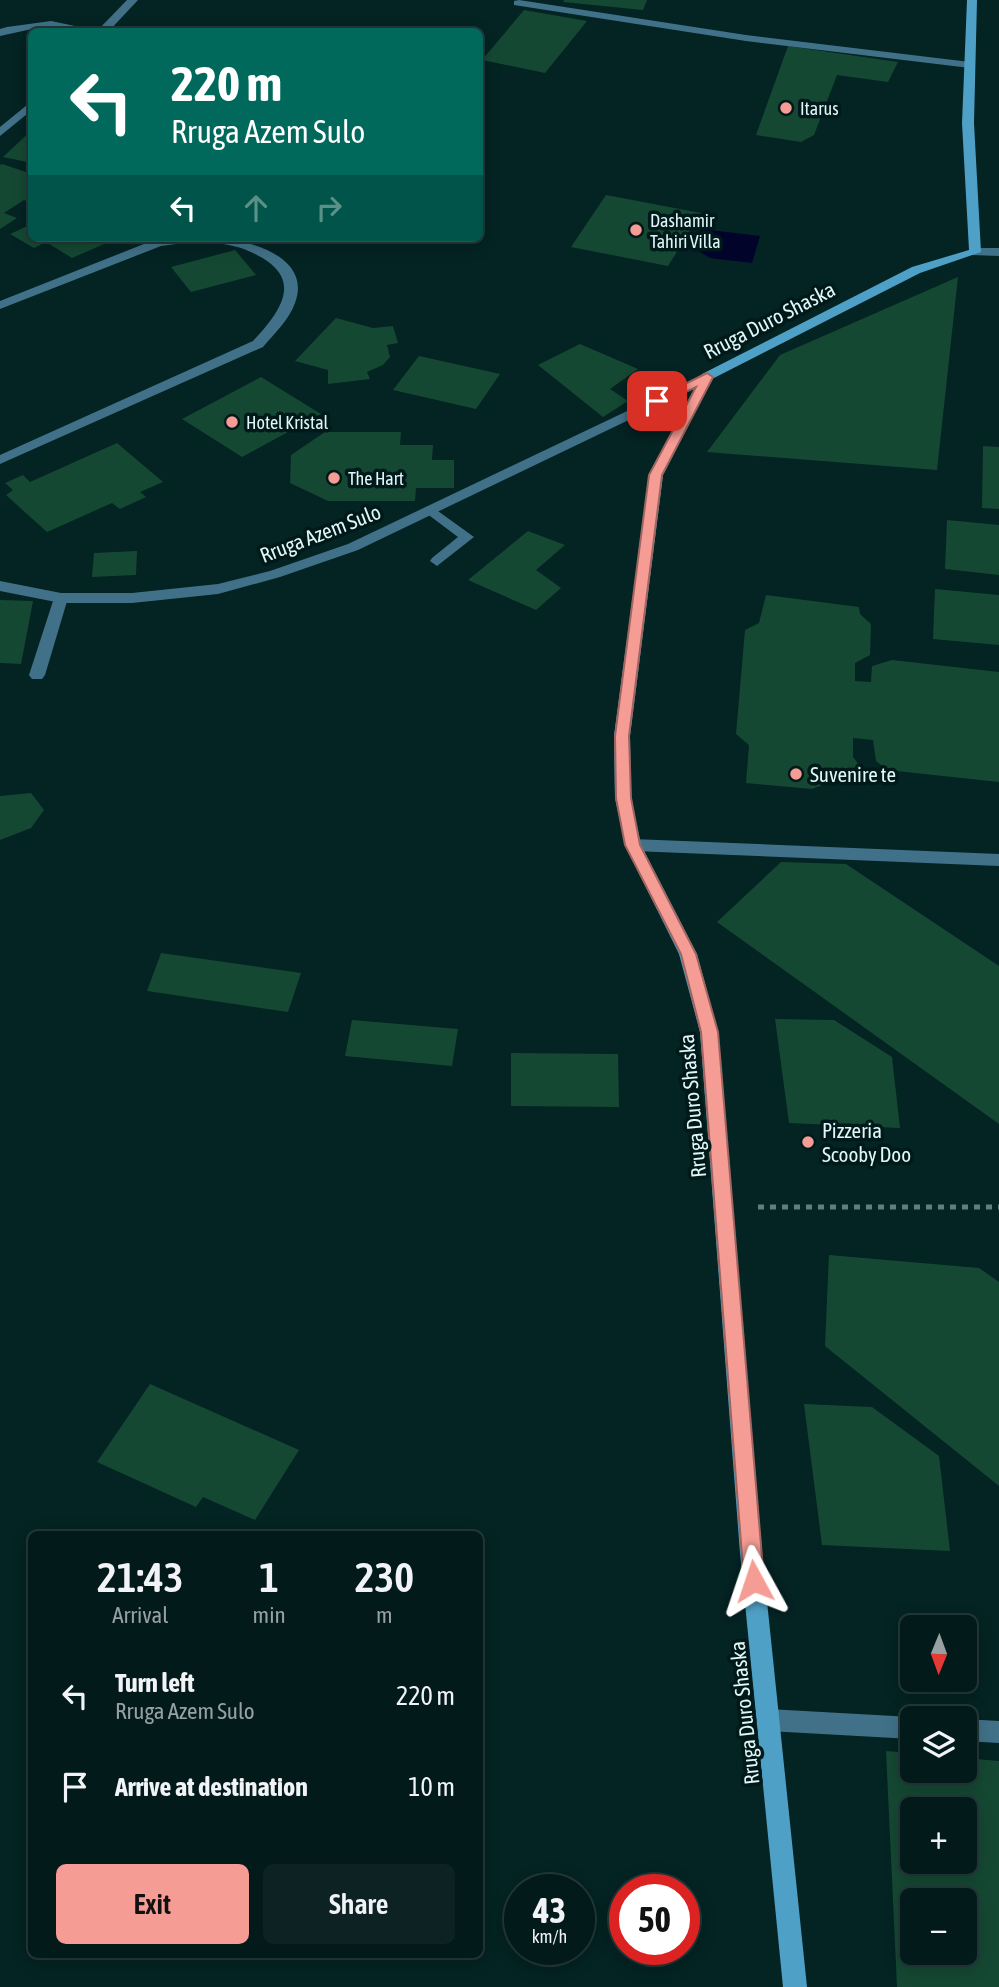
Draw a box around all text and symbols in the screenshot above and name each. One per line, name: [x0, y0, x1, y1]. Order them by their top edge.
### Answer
text: 220 m: [171, 55, 282, 111]
icon: left: [56, 56, 147, 147]
place label: Itarus: [800, 98, 839, 119]
marker: Itarus: [778, 100, 794, 116]
text: Rruga Azem Sulo: [171, 113, 365, 150]
icon: left: [164, 189, 202, 227]
icon: ahead: [237, 189, 275, 227]
icon: right: [310, 189, 348, 227]
place label: Dashamir Tahiri Villa: [650, 210, 721, 252]
marker: Dashamir Tahiri Villa: [628, 222, 644, 238]
street label: Rruga Duro Shaska: [699, 277, 839, 363]
pin: [627, 371, 687, 431]
icon: arrive: [638, 382, 676, 420]
place label: Hotel Kristal: [246, 412, 329, 433]
marker: Hotel Kristal: [224, 414, 240, 430]
place label: The Hart: [348, 468, 404, 489]
marker: The Hart: [326, 470, 342, 486]
street label: Rruga Azem Sulo: [256, 499, 384, 567]
place label: Suvenire te: [810, 762, 896, 786]
marker: Suvenire te: [788, 766, 804, 782]
street label: Rruga Duro Shaska: [674, 1033, 710, 1179]
place label: Pizzeria Scooby Doo: [822, 1118, 911, 1166]
marker: Pizzeria Scooby Doo: [800, 1134, 816, 1150]
position arrow: [717, 1544, 791, 1618]
text: 21:43: [97, 1553, 184, 1601]
text: 1: [259, 1553, 279, 1601]
text: 230: [355, 1553, 414, 1601]
text: Arrival: [112, 1602, 168, 1628]
text: min: [253, 1602, 286, 1628]
text: m: [376, 1602, 393, 1628]
north arrow: [900, 1615, 976, 1692]
map controls: [900, 1615, 977, 1965]
street label: Rruga Duro Shaska: [725, 1640, 763, 1786]
text: Turn left: [115, 1668, 195, 1698]
icon: left: [56, 1677, 94, 1715]
text: 220 m: [396, 1681, 455, 1711]
text: Rruga Azem Sulo: [115, 1698, 255, 1724]
button: layers: [900, 1706, 977, 1783]
icon: arrive: [56, 1768, 94, 1806]
text: Arrive at destination: [115, 1772, 308, 1802]
text: 10 m: [408, 1772, 455, 1802]
button: +: [900, 1797, 977, 1874]
button: Exit: [56, 1864, 249, 1944]
button: Share: [263, 1864, 455, 1944]
speed limit sign: 50: [609, 1874, 700, 1965]
button: −: [900, 1888, 977, 1965]
text: 43: [533, 1890, 566, 1930]
text: km/h: [532, 1926, 567, 1947]

